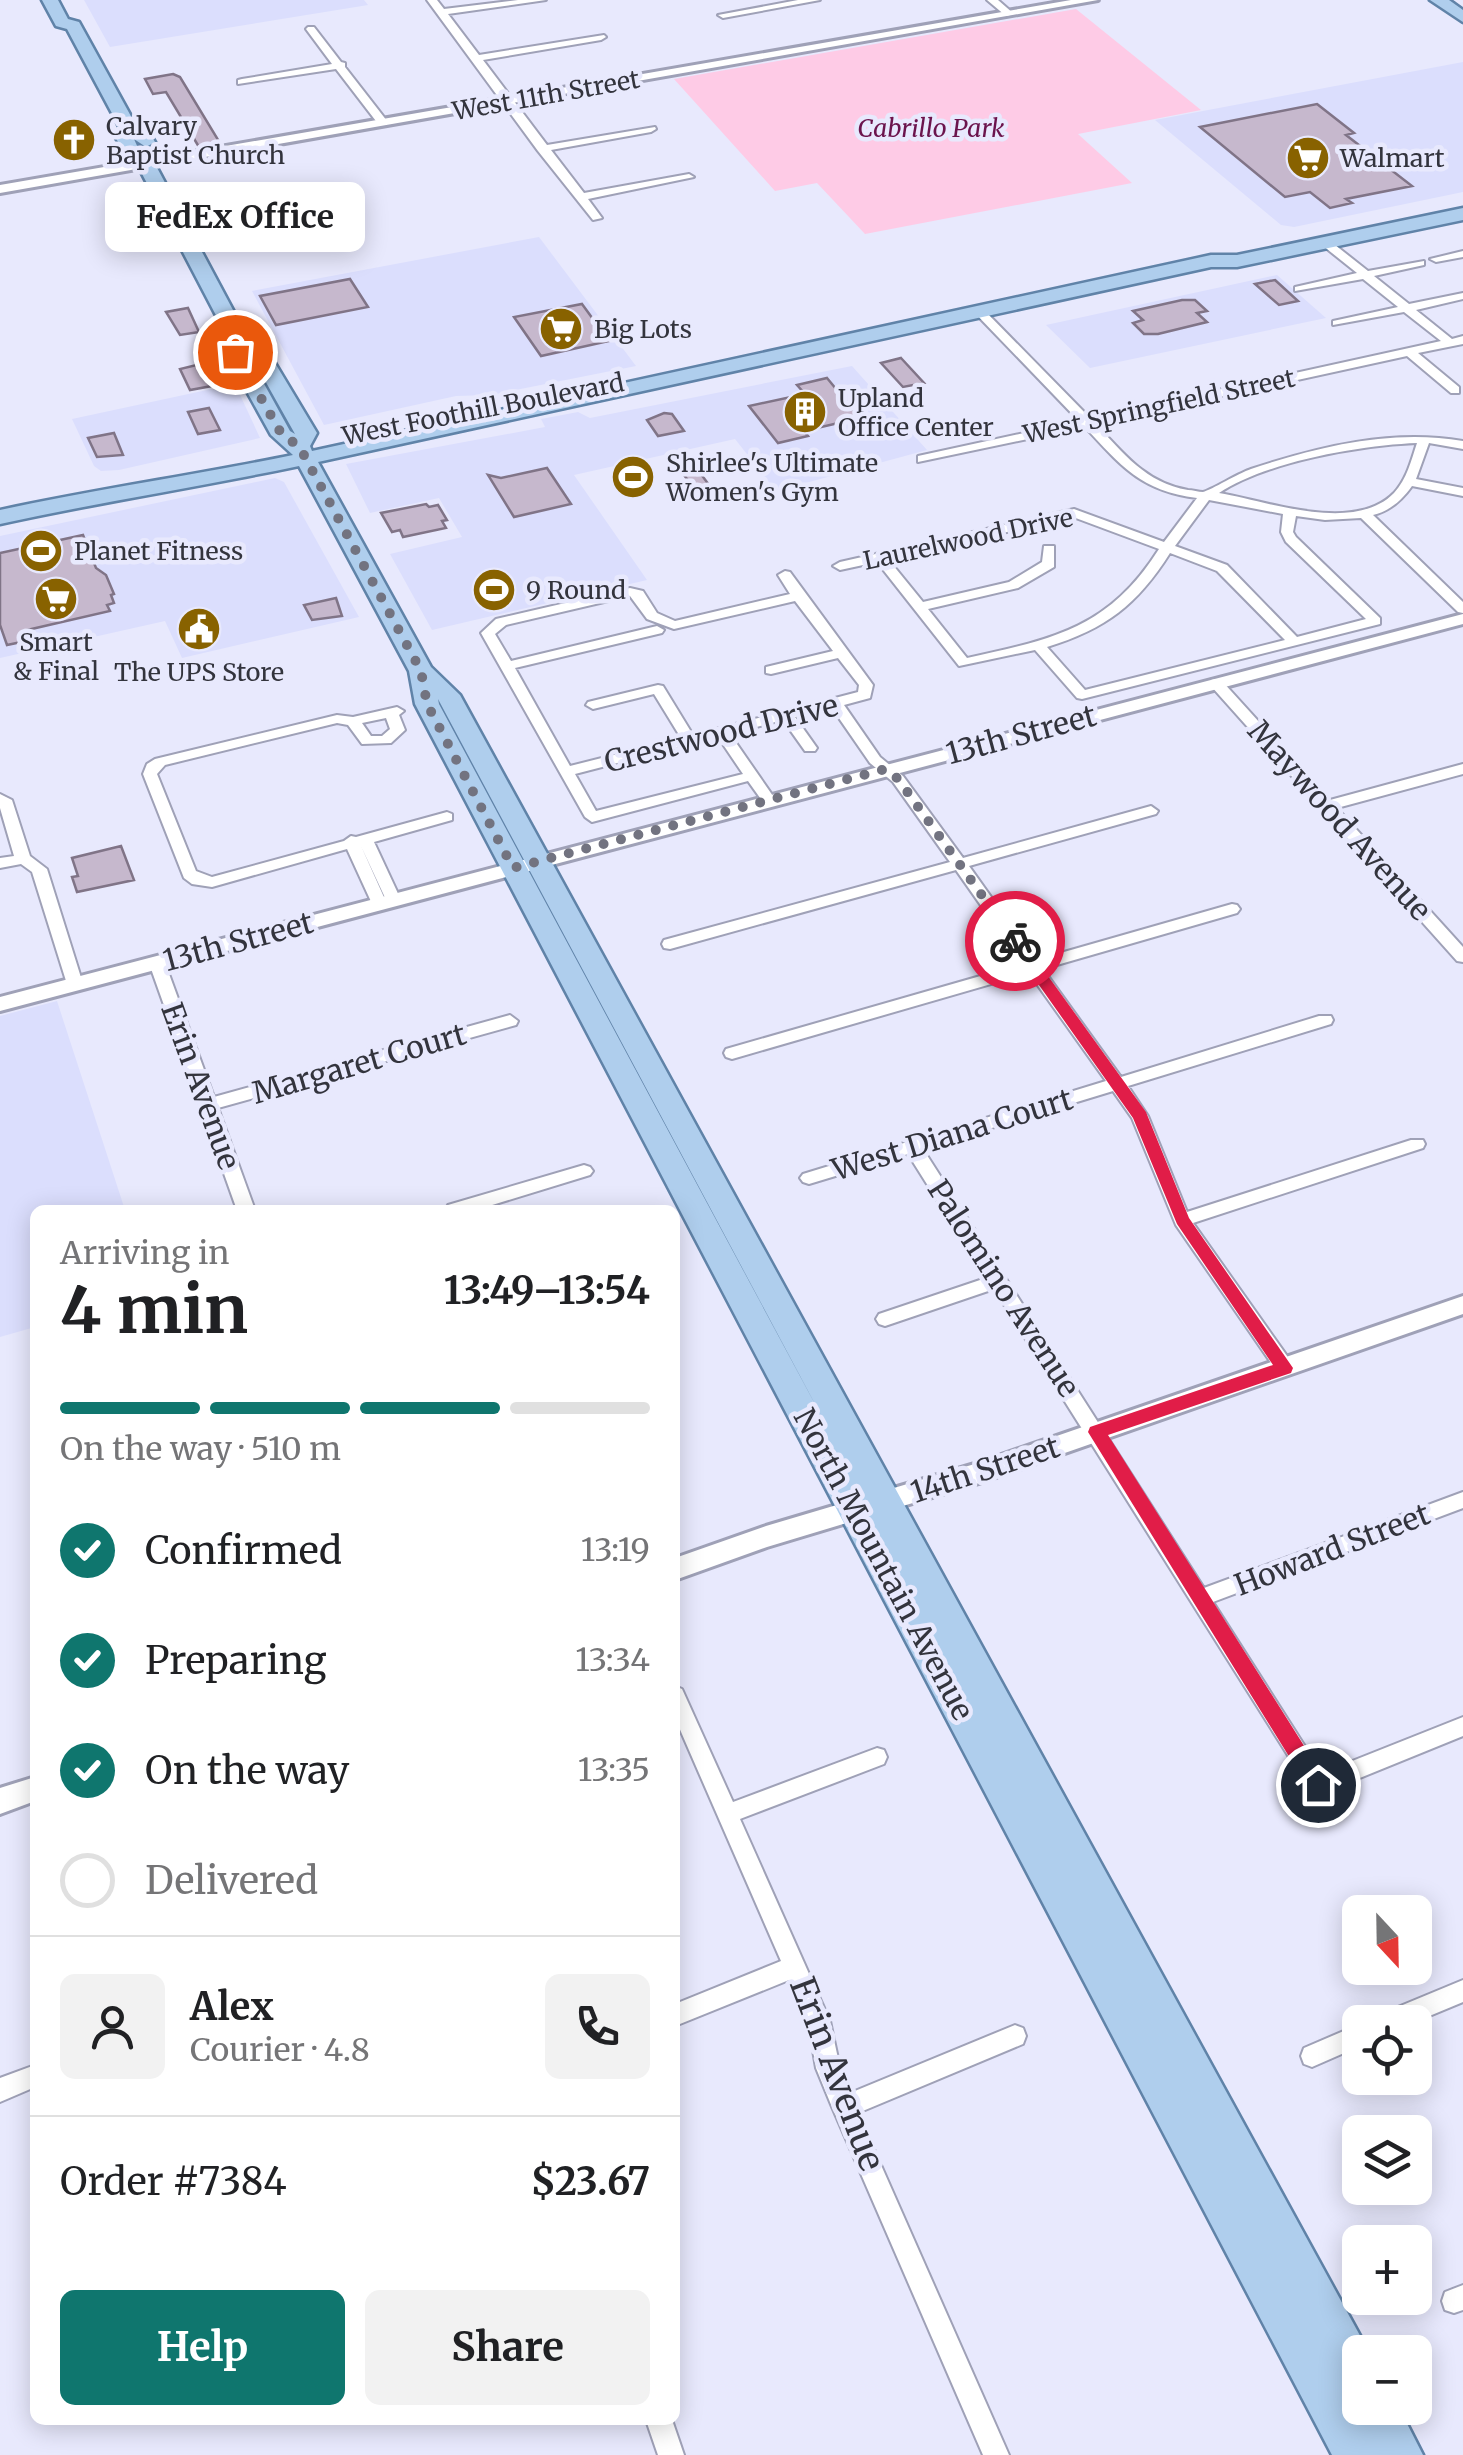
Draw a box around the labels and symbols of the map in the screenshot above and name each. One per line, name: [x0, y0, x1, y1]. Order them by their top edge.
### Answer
street label: West 11th Street: [449, 63, 642, 127]
place label: Calvary Baptist Church: [106, 110, 285, 171]
park label: Cabrillo Park: [857, 112, 1005, 144]
church icon: Calvary Baptist Church: [51, 117, 97, 163]
supermarket icon: Walmart: [1285, 135, 1331, 181]
place label: Walmart: [1339, 142, 1445, 174]
callout: FedEx Office: [105, 182, 365, 252]
supermarket icon: Big Lots: [538, 306, 584, 352]
pin: [193, 310, 278, 395]
place label: Big Lots: [594, 313, 692, 345]
street label: West Springfield Street: [1019, 362, 1298, 451]
street label: West Foothill Boulevard: [338, 366, 627, 452]
place label: Upland Office Center: [838, 382, 994, 443]
building icon: Upland Office Center: [782, 389, 828, 435]
place label: Shirlee's Ultimate Women's Gym: [665, 447, 878, 508]
sports icon: Shirlee's Ultimate Women's Gym: [610, 454, 656, 500]
street label: Laurelwood Drive: [860, 501, 1076, 577]
sports icon: Planet Fitness: [18, 528, 64, 574]
place label: Planet Fitness: [74, 535, 243, 567]
sports icon: 9 Round: [471, 567, 517, 613]
place label: 9 Round: [526, 574, 626, 606]
supermarket icon: Smart & Final: [33, 576, 79, 622]
public building icon: The UPS Store: [176, 606, 222, 652]
place label: Smart & Final: [13, 626, 99, 687]
place label: The UPS Store: [114, 656, 284, 688]
street label: Crestwood Drive: [600, 686, 842, 780]
street label: 13th Street: [942, 696, 1100, 772]
street label: Maywood Avenue: [1240, 712, 1440, 928]
courier: [965, 891, 1065, 991]
street label: 13th Street: [159, 903, 317, 979]
street label: Erin Avenue: [153, 997, 249, 1175]
street label: Margaret Court: [248, 1014, 471, 1112]
street label: West Diana Court: [826, 1079, 1077, 1189]
street label: Palomino Avenue: [920, 1172, 1088, 1404]
street label: North Mountain Avenue: [786, 1402, 982, 1726]
street label: 14th Street: [906, 1427, 1064, 1511]
street label: Howard Street: [1229, 1494, 1435, 1604]
pin: [1276, 1743, 1361, 1828]
north arrow: [1342, 1895, 1432, 1985]
street label: Erin Avenue: [780, 1971, 894, 2177]

